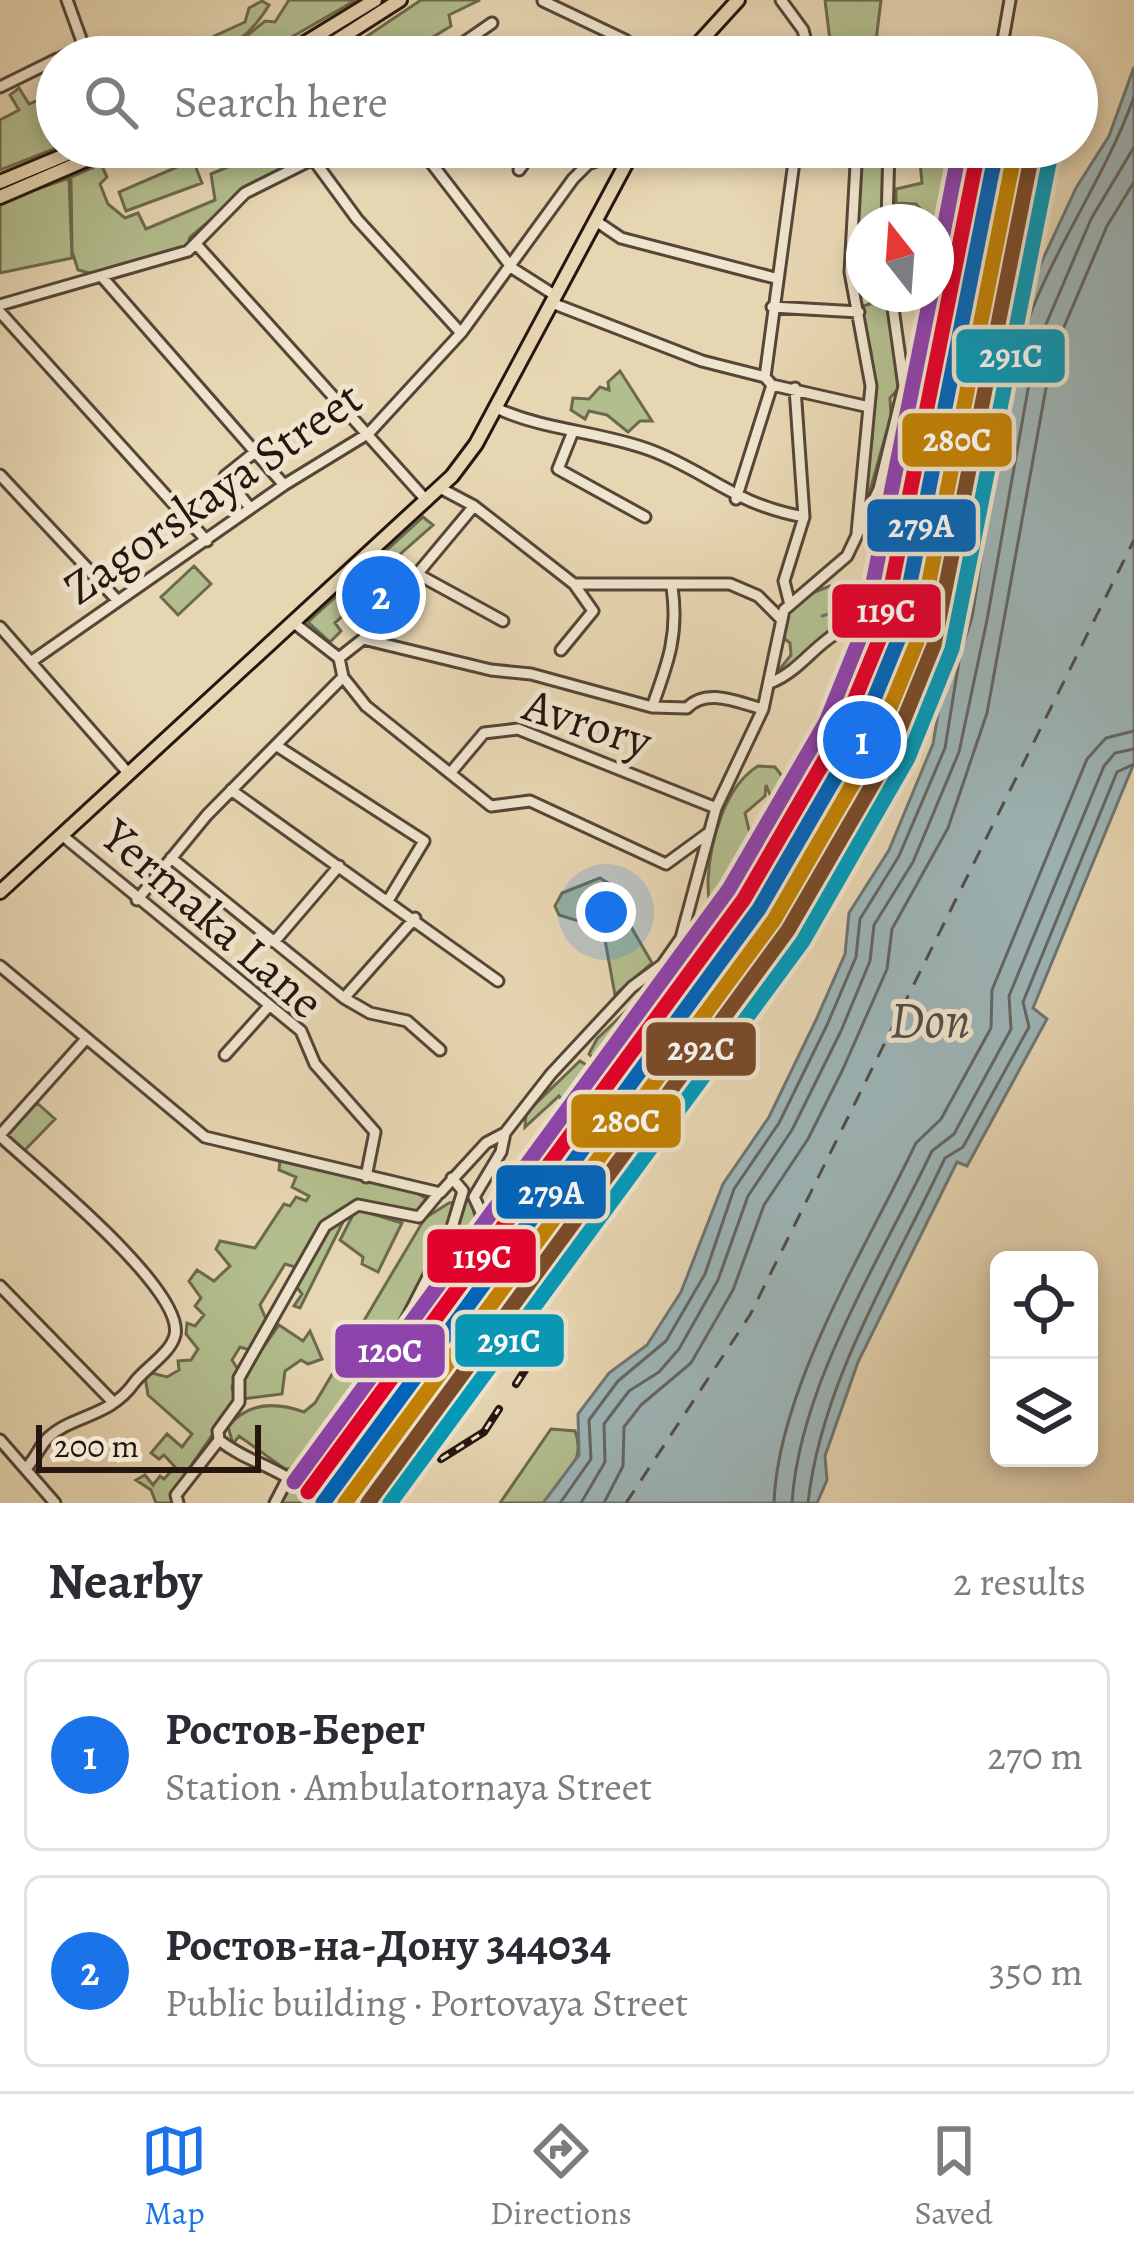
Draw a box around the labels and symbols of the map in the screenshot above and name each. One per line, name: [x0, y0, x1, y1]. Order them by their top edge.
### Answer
north arrow: [846, 204, 954, 312]
line badge: 291С: [954, 327, 1067, 385]
text: 291С: [979, 333, 1043, 378]
street label: Zagorskaya Street: [50, 365, 375, 620]
line badge: 280С: [900, 411, 1014, 469]
text: 280С: [923, 417, 991, 462]
line badge: 279А: [865, 497, 978, 554]
text: 279А: [888, 503, 954, 548]
pin: 2: [342, 550, 420, 640]
line badge: 119С: [830, 582, 943, 640]
text: 119С: [856, 588, 916, 633]
street label: Avrory: [514, 671, 661, 775]
pin: 1: [823, 695, 901, 785]
street label: Yermaka Lane: [86, 803, 338, 1034]
your location: [576, 882, 636, 942]
water label: Don: [890, 985, 970, 1055]
line badge: 292С: [644, 1020, 758, 1078]
text: 292С: [667, 1026, 735, 1071]
line badge: 280С: [569, 1092, 683, 1150]
text: 280С: [592, 1098, 660, 1143]
line badge: 279А: [494, 1163, 608, 1221]
text: 279А: [518, 1170, 584, 1215]
line badge: 119С: [425, 1227, 538, 1285]
text: 119С: [452, 1234, 512, 1279]
line badge: 291С: [453, 1312, 566, 1369]
text: 291С: [477, 1318, 541, 1363]
line badge: 120С: [333, 1322, 447, 1380]
text: 120С: [358, 1328, 422, 1373]
scale bar: [36, 1419, 261, 1472]

